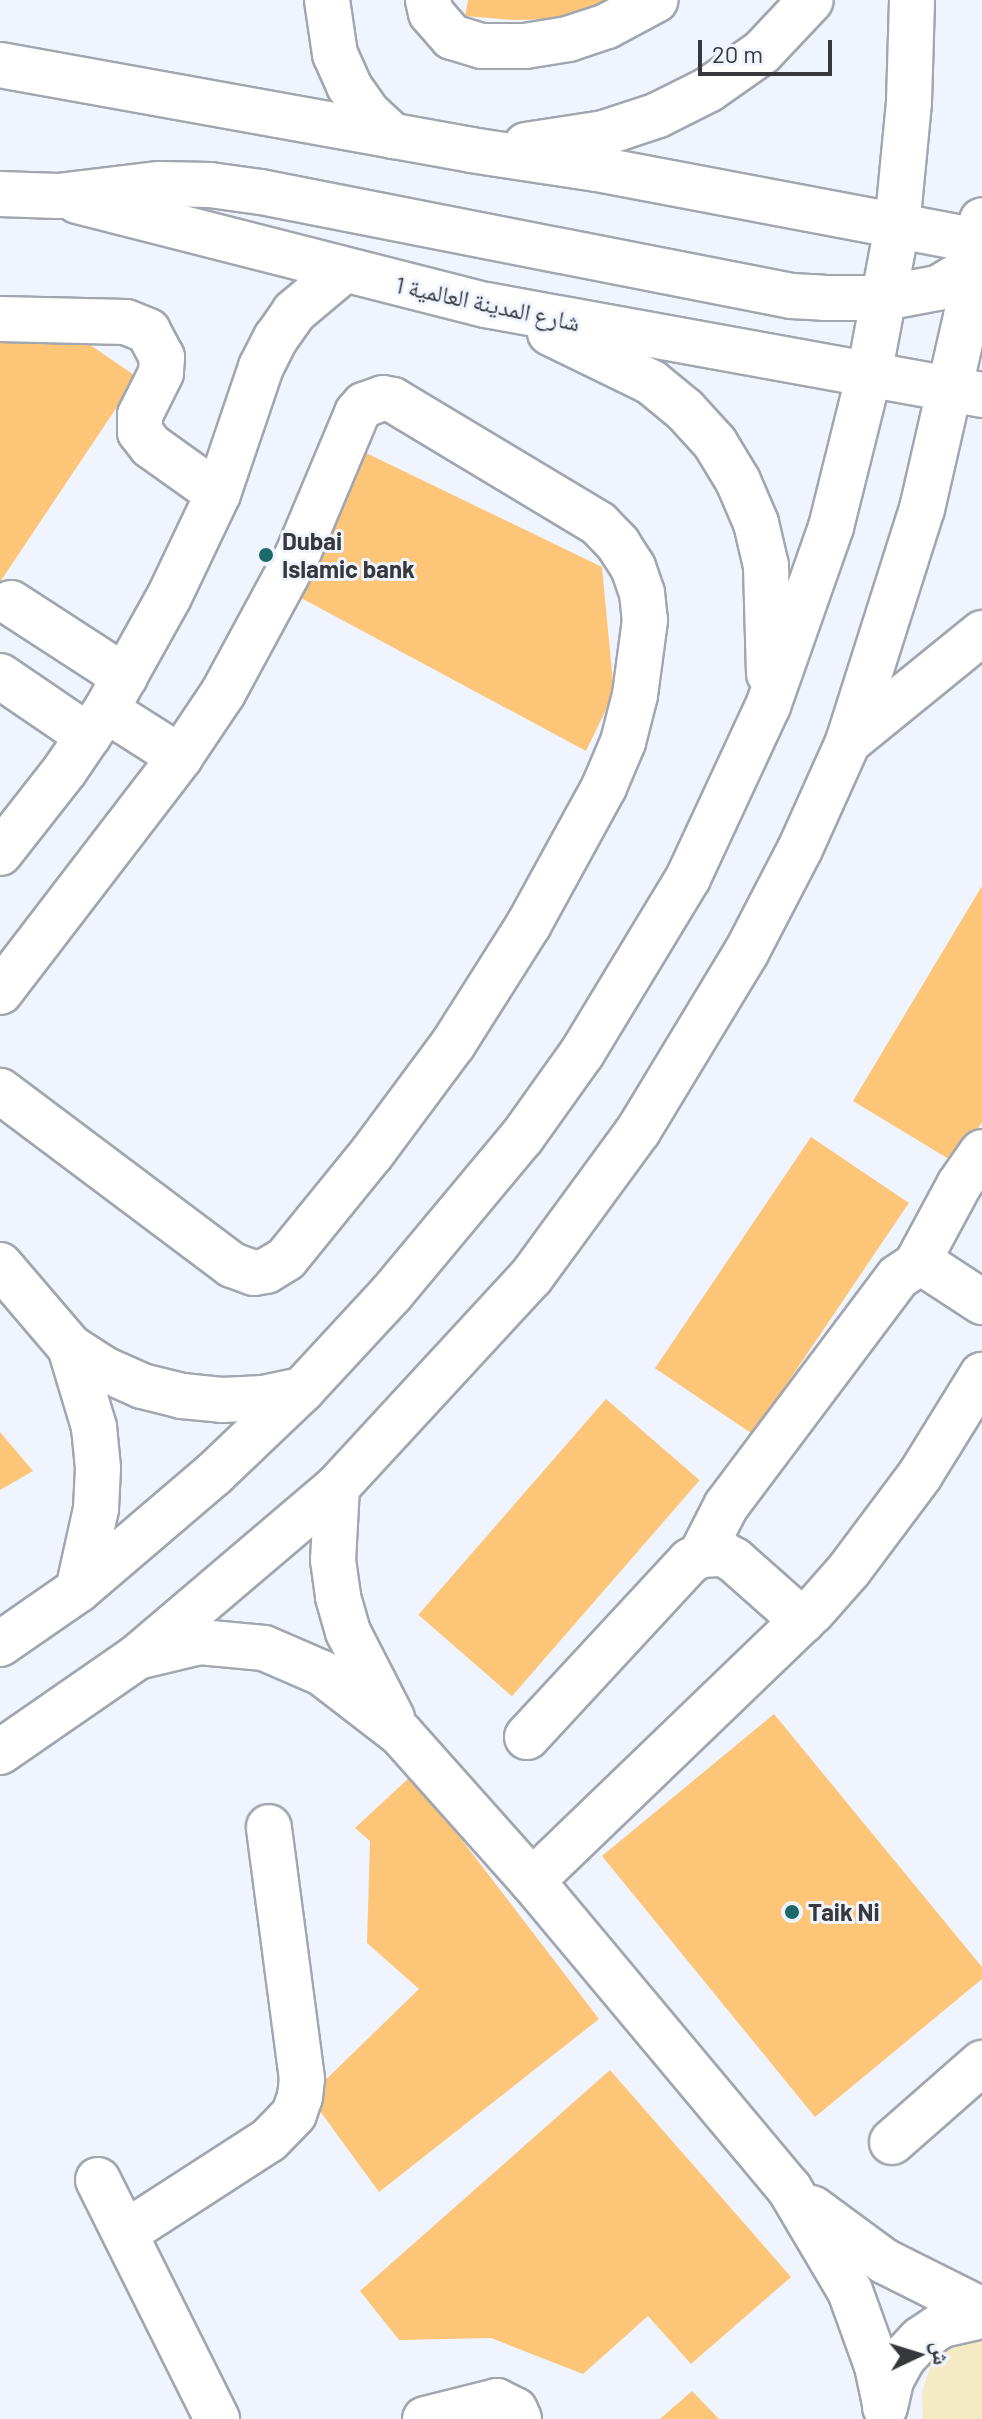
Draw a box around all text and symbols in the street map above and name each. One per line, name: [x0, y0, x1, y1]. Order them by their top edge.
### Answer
scale bar: [702, 24, 836, 74]
text: 20 m: [712, 39, 763, 68]
street label: شارع المدينة العالمية 1: [393, 269, 583, 337]
place label: Dubai Islamic bank: [282, 527, 415, 583]
marker: Dubai Islamic bank: [257, 546, 275, 564]
place label: Taik Ni: [808, 1898, 880, 1926]
marker: Taik Ni: [783, 1903, 801, 1921]
north arrow: [878, 2315, 958, 2395]
text: ش: [928, 2341, 956, 2366]

